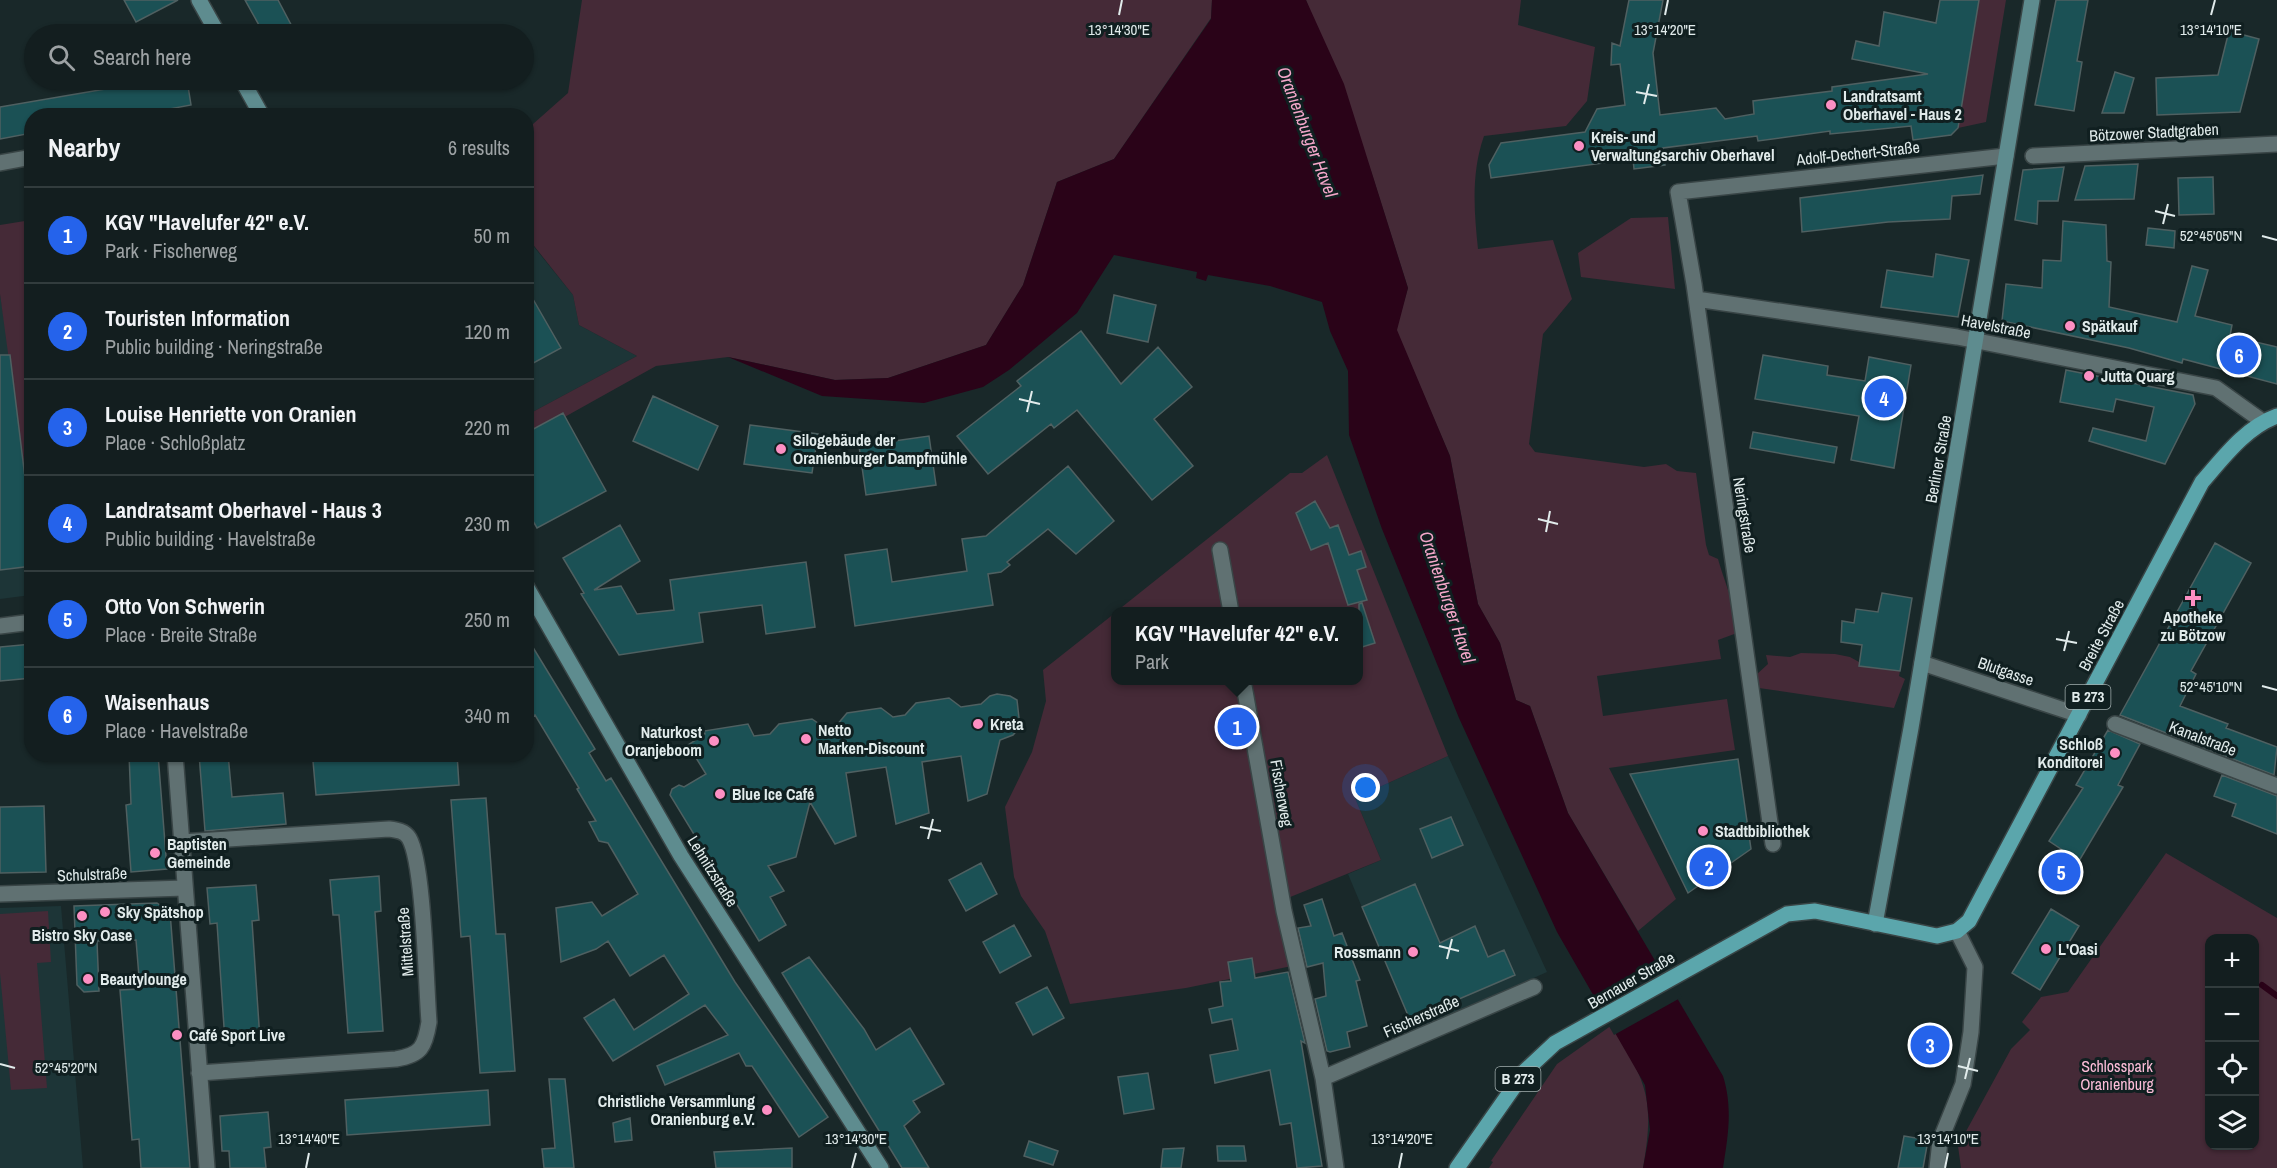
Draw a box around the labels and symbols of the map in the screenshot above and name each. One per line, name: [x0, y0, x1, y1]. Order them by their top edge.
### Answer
text: 13°14'30"E: [1088, 19, 1150, 40]
text: 13°14'20"E: [1634, 19, 1696, 40]
text: 13°14'10"E: [2180, 19, 2242, 40]
water label: Oranienburger Havel: [1271, 63, 1344, 201]
place label: Landratsamt Oberhavel - Haus 2: [1843, 85, 1962, 125]
marker: Landratsamt Oberhavel - Haus 2: [1824, 98, 1838, 112]
street label: Bötzower Stadtgraben: [2089, 118, 2219, 146]
place label: Kreis- und Verwaltungsarchiv Oberhavel: [1591, 126, 1775, 166]
street label: Adolf-Dechert-Straße: [1794, 136, 1921, 171]
marker: Kreis- und Verwaltungsarchiv Oberhavel: [1572, 139, 1586, 153]
text: 52°45'05"N: [2180, 225, 2242, 246]
street label: Havelstraße: [1959, 308, 2033, 344]
place label: Spätkauf: [2082, 315, 2138, 337]
marker: Spätkauf: [2063, 319, 2077, 333]
pin: 6: [2220, 332, 2258, 378]
place label: Jutta Quarg: [2101, 365, 2175, 387]
marker: Jutta Quarg: [2082, 369, 2096, 383]
pin: 4: [1864, 376, 1904, 420]
street label: Berliner Straße: [1919, 413, 1957, 505]
place label: Silogebäude der Oranienburger Dampfmühle: [793, 429, 967, 469]
marker: Silogebäude der Oranienburger Dampfmühle: [774, 442, 788, 456]
street label: Neringstraße: [1728, 475, 1762, 555]
water label: Oranienburger Havel: [1413, 528, 1482, 667]
marker: Apotheke zu Bötzow: [2186, 591, 2200, 605]
street label: Breite Straße: [2073, 595, 2129, 675]
place label: Apotheke zu Bötzow: [2161, 606, 2226, 646]
street label: Blutgasse: [1975, 651, 2037, 691]
text: 52°45'10"N: [2180, 676, 2242, 697]
road number: B 273: [2066, 685, 2110, 709]
pin: 1: [1218, 704, 1256, 750]
place label: Kreta: [990, 713, 1024, 735]
street label: Kanalstraße: [2166, 715, 2240, 761]
marker: Kreta: [971, 717, 985, 731]
place label: Netto Marken-Discount: [818, 719, 925, 759]
place label: Naturkost Oranjeboom: [625, 721, 703, 761]
marker: Netto Marken-Discount: [799, 732, 813, 746]
place label: Schloß Konditorei: [2037, 733, 2103, 773]
marker: Naturkost Oranjeboom: [707, 734, 721, 748]
marker: Schloß Konditorei: [2108, 746, 2122, 760]
street label: Fischerweg: [1265, 758, 1299, 829]
your location: [1351, 773, 1380, 802]
place label: Blue Ice Café: [732, 783, 814, 805]
marker: Blue Ice Café: [713, 787, 727, 801]
place label: Stadtbibliothek: [1715, 820, 1810, 842]
marker: Stadtbibliothek: [1696, 824, 1710, 838]
street label: Lehnitzstraße: [682, 831, 744, 911]
place label: Baptisten Gemeinde: [167, 833, 230, 873]
pin: 2: [1690, 844, 1728, 890]
marker: Baptisten Gemeinde: [148, 846, 162, 860]
pin: 5: [2042, 850, 2080, 894]
street label: Schulstraße: [57, 862, 127, 886]
place label: Sky Spätshop: [117, 901, 204, 923]
marker: Sky Spätshop: [98, 905, 112, 919]
street label: Mittelstraße: [392, 907, 418, 977]
marker: Bistro Sky Oase: [75, 909, 89, 923]
place label: Bistro Sky Oase: [32, 924, 132, 946]
place label: L'Oasi: [2058, 938, 2098, 960]
place label: Rossmann: [1334, 941, 1401, 963]
marker: L'Oasi: [2039, 942, 2053, 956]
marker: Rossmann: [1406, 945, 1420, 959]
street label: Bernauer Straße: [1583, 946, 1679, 1014]
place label: Beautylounge: [100, 968, 187, 990]
marker: Beautylounge: [81, 972, 95, 986]
street label: Fischerstraße: [1380, 989, 1462, 1043]
pin: 3: [1910, 1022, 1950, 1068]
place label: Café Sport Live: [189, 1024, 285, 1046]
marker: Café Sport Live: [170, 1028, 184, 1042]
park label: Schlosspark Oranienburg: [2080, 1055, 2155, 1095]
text: 52°45'20"N: [35, 1057, 97, 1078]
road number: B 273: [1496, 1067, 1540, 1091]
place label: Christliche Versammlung Oranienburg e.V.: [598, 1090, 755, 1130]
marker: Christliche Versammlung Oranienburg e.V.: [760, 1103, 774, 1117]
text: 13°14'40"E: [278, 1128, 340, 1149]
text: 13°14'30"E: [825, 1128, 887, 1149]
text: 13°14'20"E: [1371, 1128, 1433, 1149]
text: 13°14'10"E: [1917, 1128, 1979, 1149]

